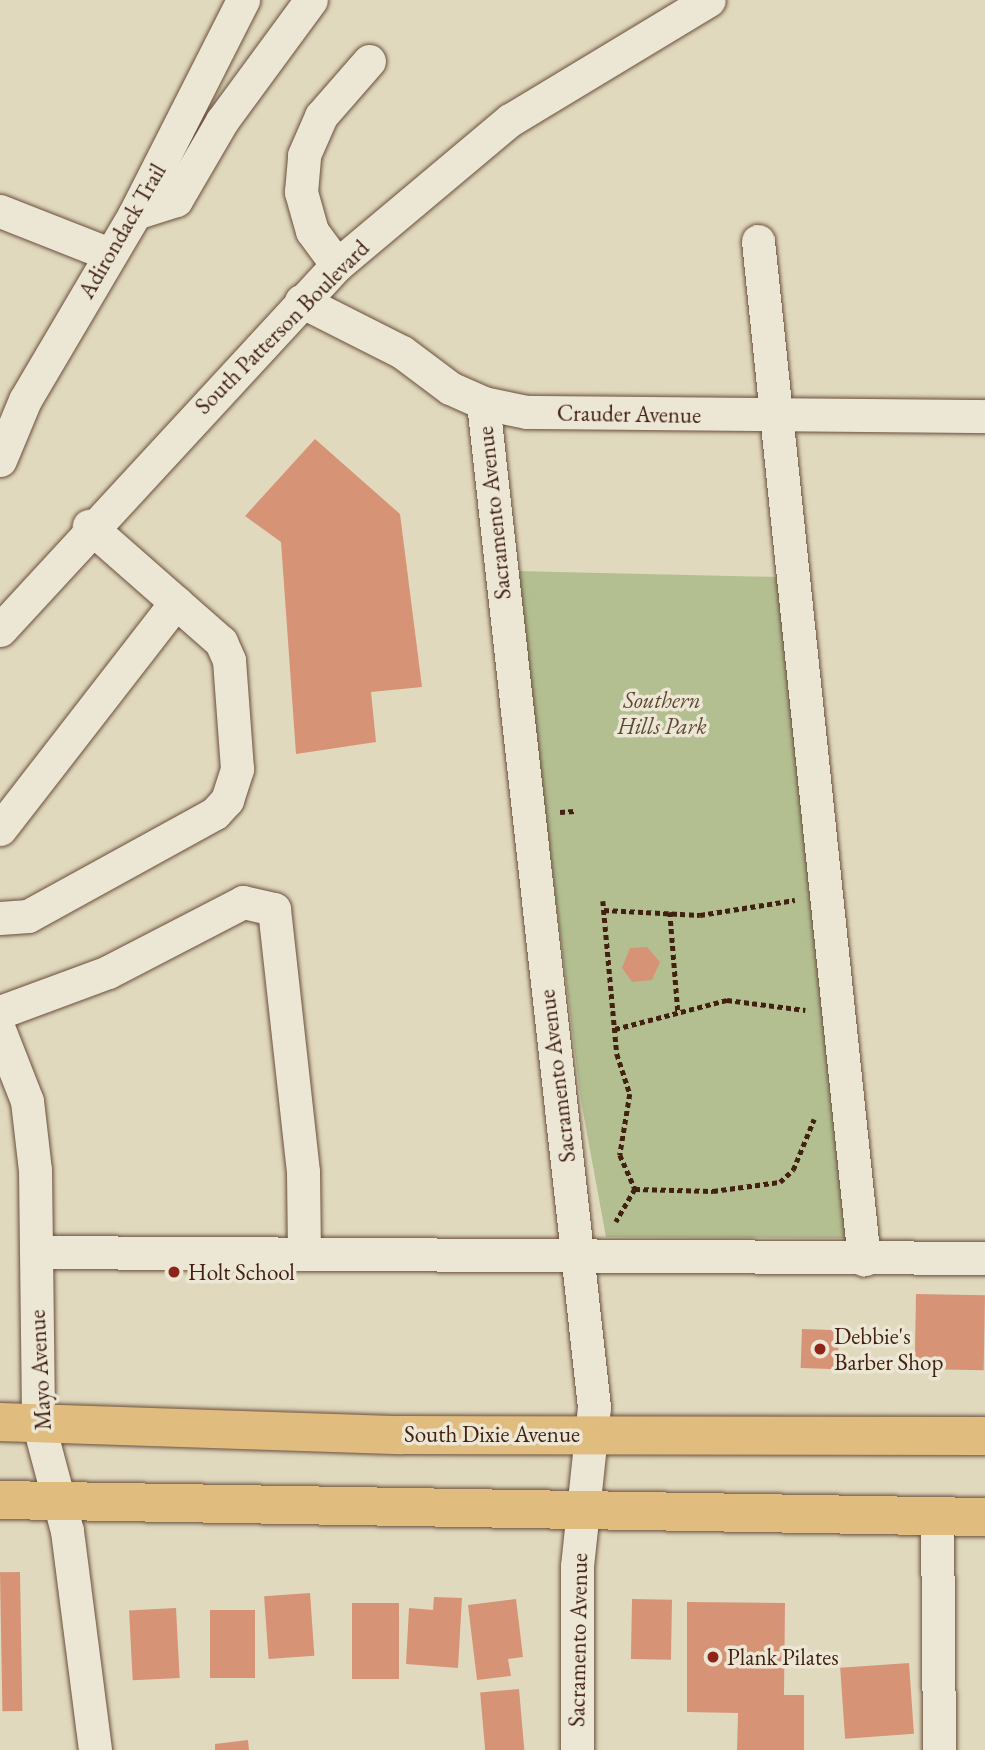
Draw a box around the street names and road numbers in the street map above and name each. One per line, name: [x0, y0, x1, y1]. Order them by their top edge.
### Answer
street label: Adirondack Trail: [72, 159, 172, 303]
street label: South Patterson Boulevard: [189, 234, 375, 420]
street label: Crauder Avenue: [557, 399, 701, 429]
street label: Sacramento Avenue: [471, 425, 517, 601]
street label: Sacramento Avenue: [533, 988, 581, 1164]
street label: Mayo Avenue: [23, 1309, 57, 1431]
street label: South Dixie Avenue: [404, 1420, 580, 1448]
street label: Sacramento Avenue: [563, 1553, 593, 1727]

